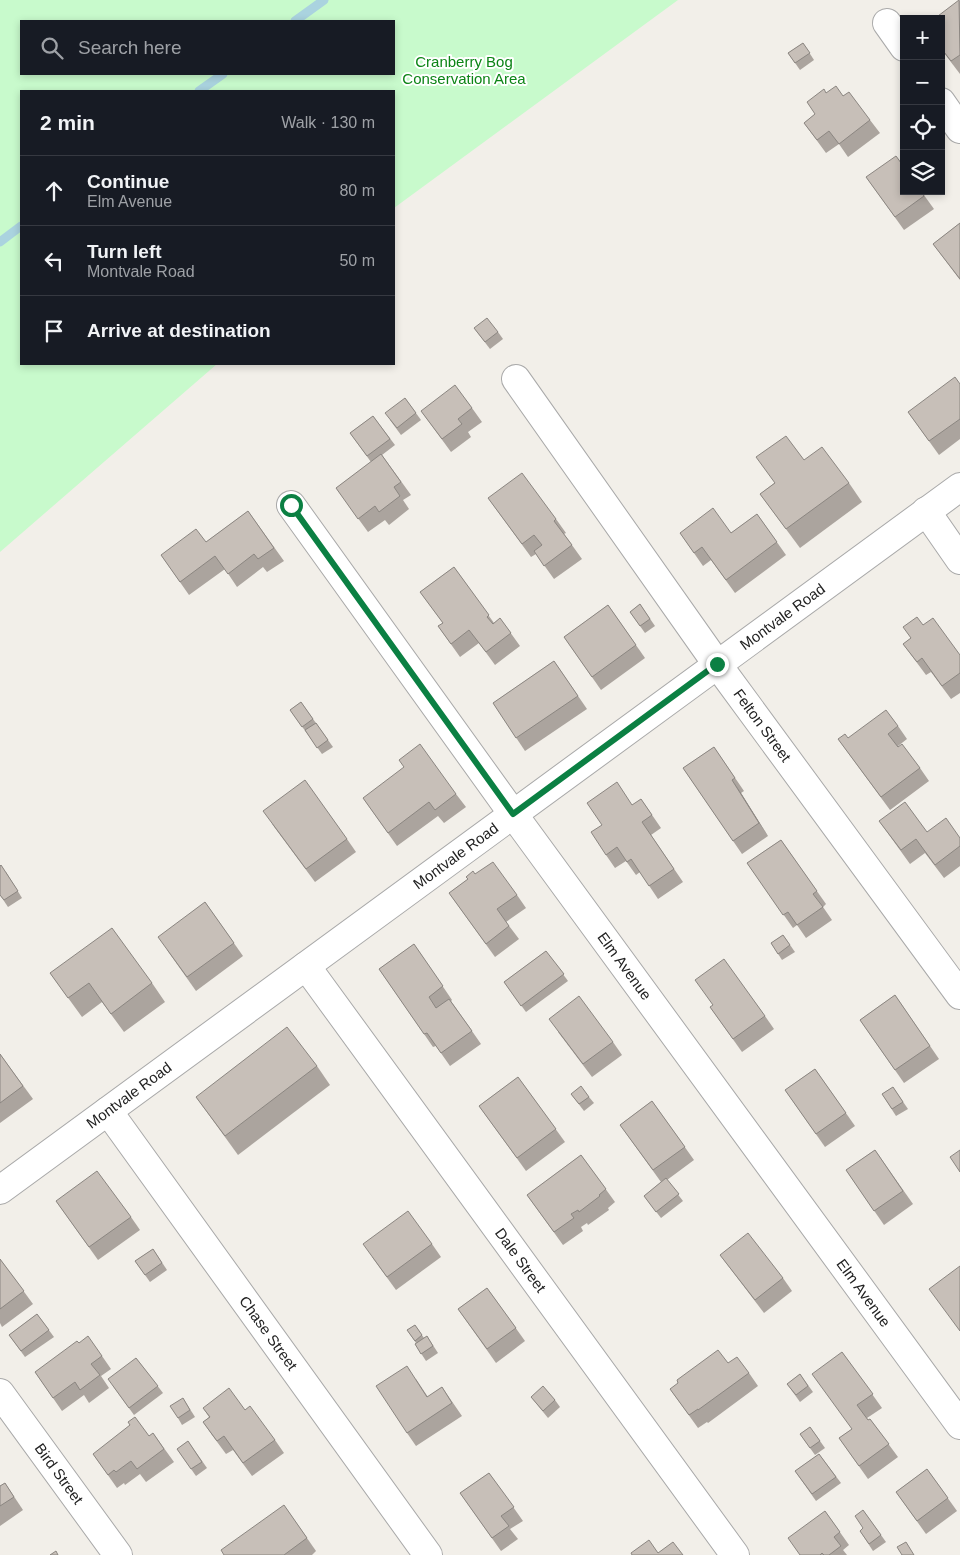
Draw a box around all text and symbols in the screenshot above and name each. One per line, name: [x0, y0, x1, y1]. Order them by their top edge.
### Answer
map controls: [900, 15, 945, 195]
button: +: [900, 15, 945, 60]
search box: [20, 20, 395, 75]
icon: search: [38, 34, 66, 62]
text: Search here: [78, 37, 182, 58]
park label: Cranberry Bog Conservation Area: [402, 53, 526, 87]
button: −: [900, 60, 945, 105]
button: locate: [900, 105, 945, 150]
text: 2 min: [40, 111, 95, 134]
text: Walk · 130 m: [281, 114, 375, 131]
button: layers: [900, 150, 945, 195]
text: Continue: [87, 171, 169, 192]
icon: ahead: [40, 177, 68, 205]
text: 80 m: [339, 182, 375, 199]
text: Elm Avenue: [87, 193, 172, 210]
text: Turn left: [87, 241, 162, 262]
icon: left: [40, 247, 68, 275]
text: 50 m: [339, 252, 375, 269]
text: Montvale Road: [87, 263, 195, 280]
icon: arrive: [40, 317, 68, 345]
text: Arrive at destination: [87, 320, 271, 341]
route start: [280, 494, 303, 517]
street label: Montvale Road: [737, 580, 828, 653]
route end: [706, 653, 729, 676]
street label: Felton Street: [730, 686, 795, 766]
street label: Montvale Road: [410, 819, 501, 892]
street label: Elm Avenue: [594, 929, 655, 1003]
street label: Montvale Road: [83, 1058, 175, 1132]
street label: Dale Street: [492, 1225, 550, 1296]
street label: Elm Avenue: [833, 1255, 894, 1330]
street label: Chase Street: [236, 1292, 302, 1374]
street label: Bird Street: [32, 1440, 88, 1508]

